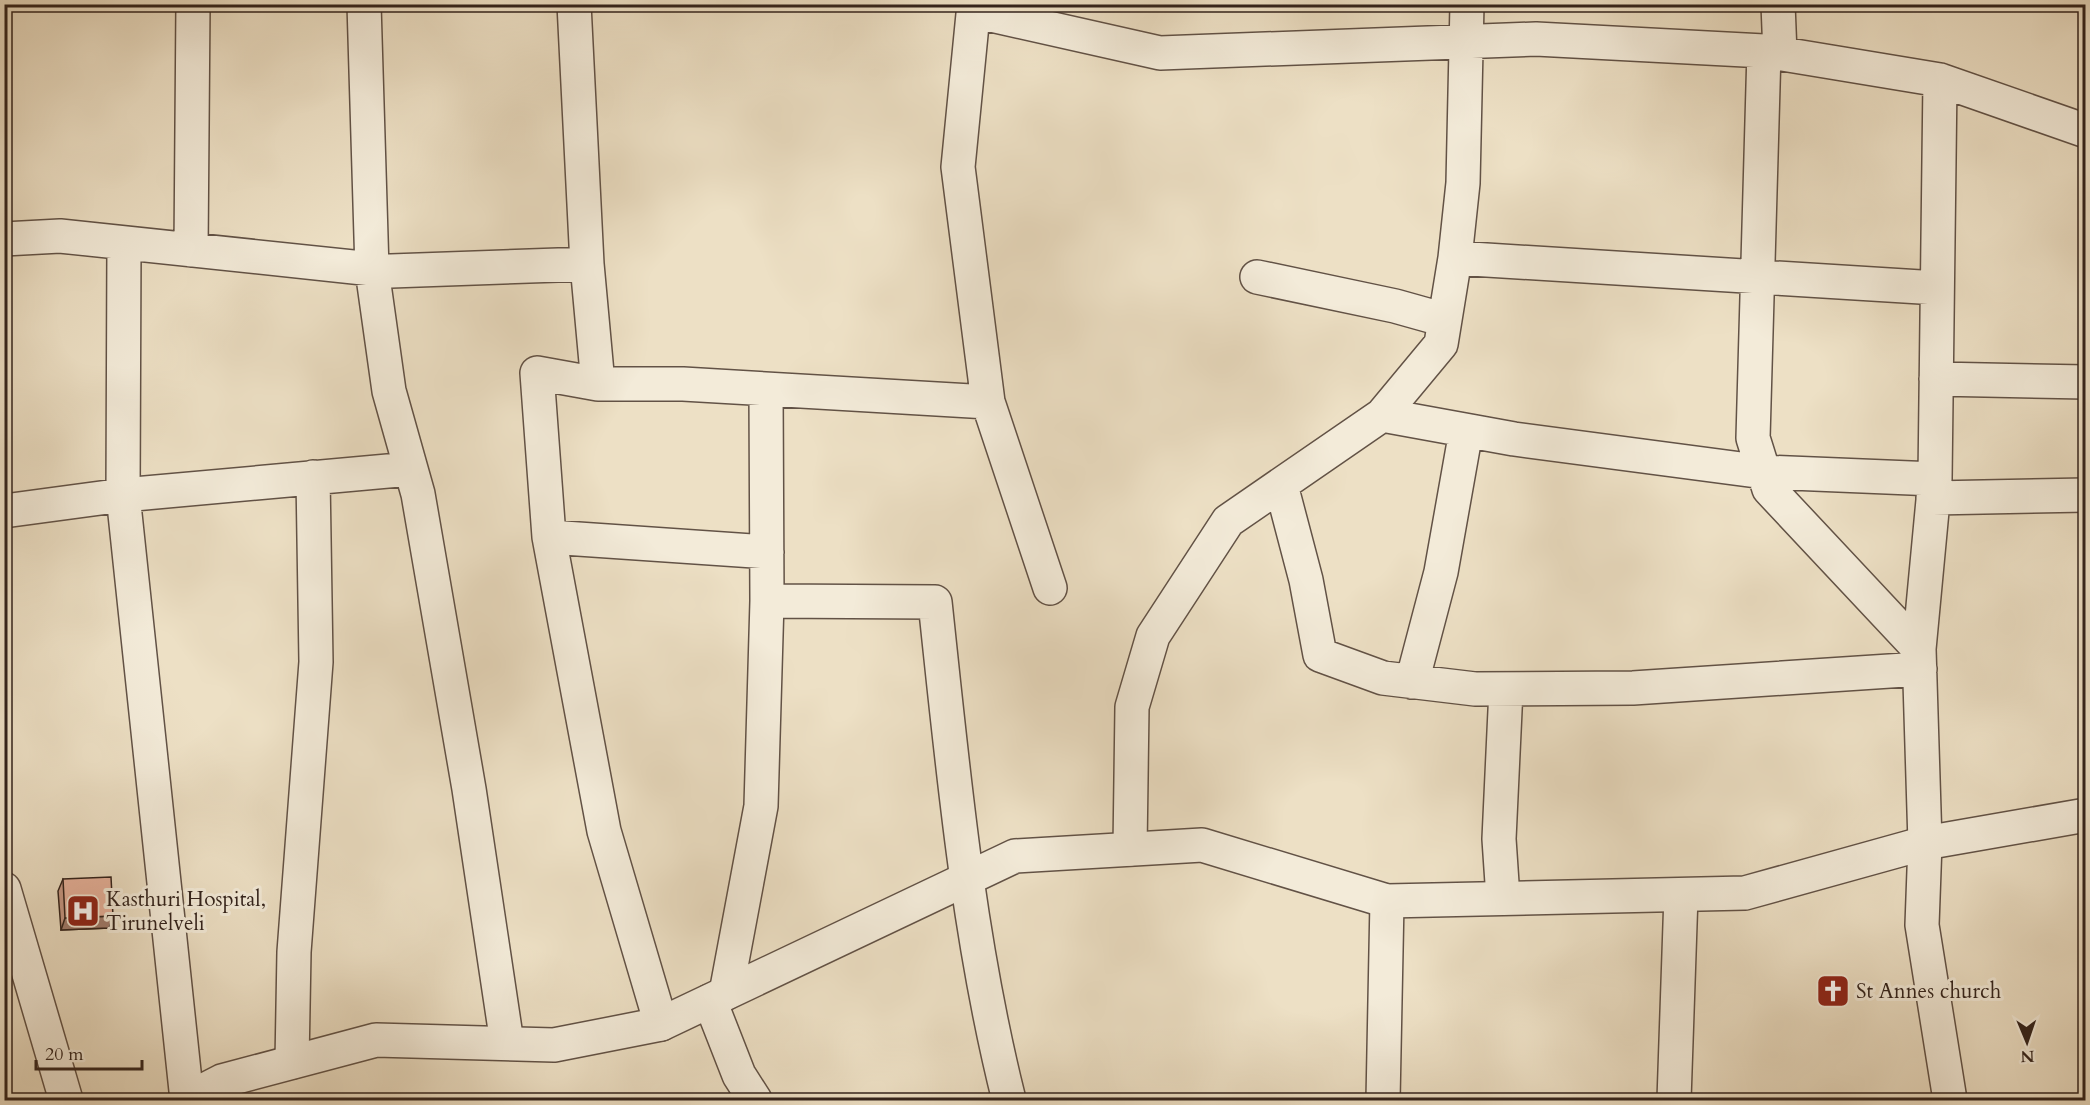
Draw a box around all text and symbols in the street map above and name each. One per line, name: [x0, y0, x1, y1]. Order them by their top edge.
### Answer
place label: Kasthuri Hospital, Tirunelveli: [106, 885, 266, 938]
hospital icon: Kasthuri Hospital, Tirunelveli: [65, 893, 101, 929]
church icon: St Annes church: [1815, 973, 1851, 1009]
place label: St Annes church: [1856, 977, 2002, 1006]
north arrow: [1997, 1012, 2057, 1072]
scale bar: [36, 1033, 142, 1071]
text: 20 m: [45, 1042, 84, 1067]
text: N: [2020, 1045, 2035, 1067]

